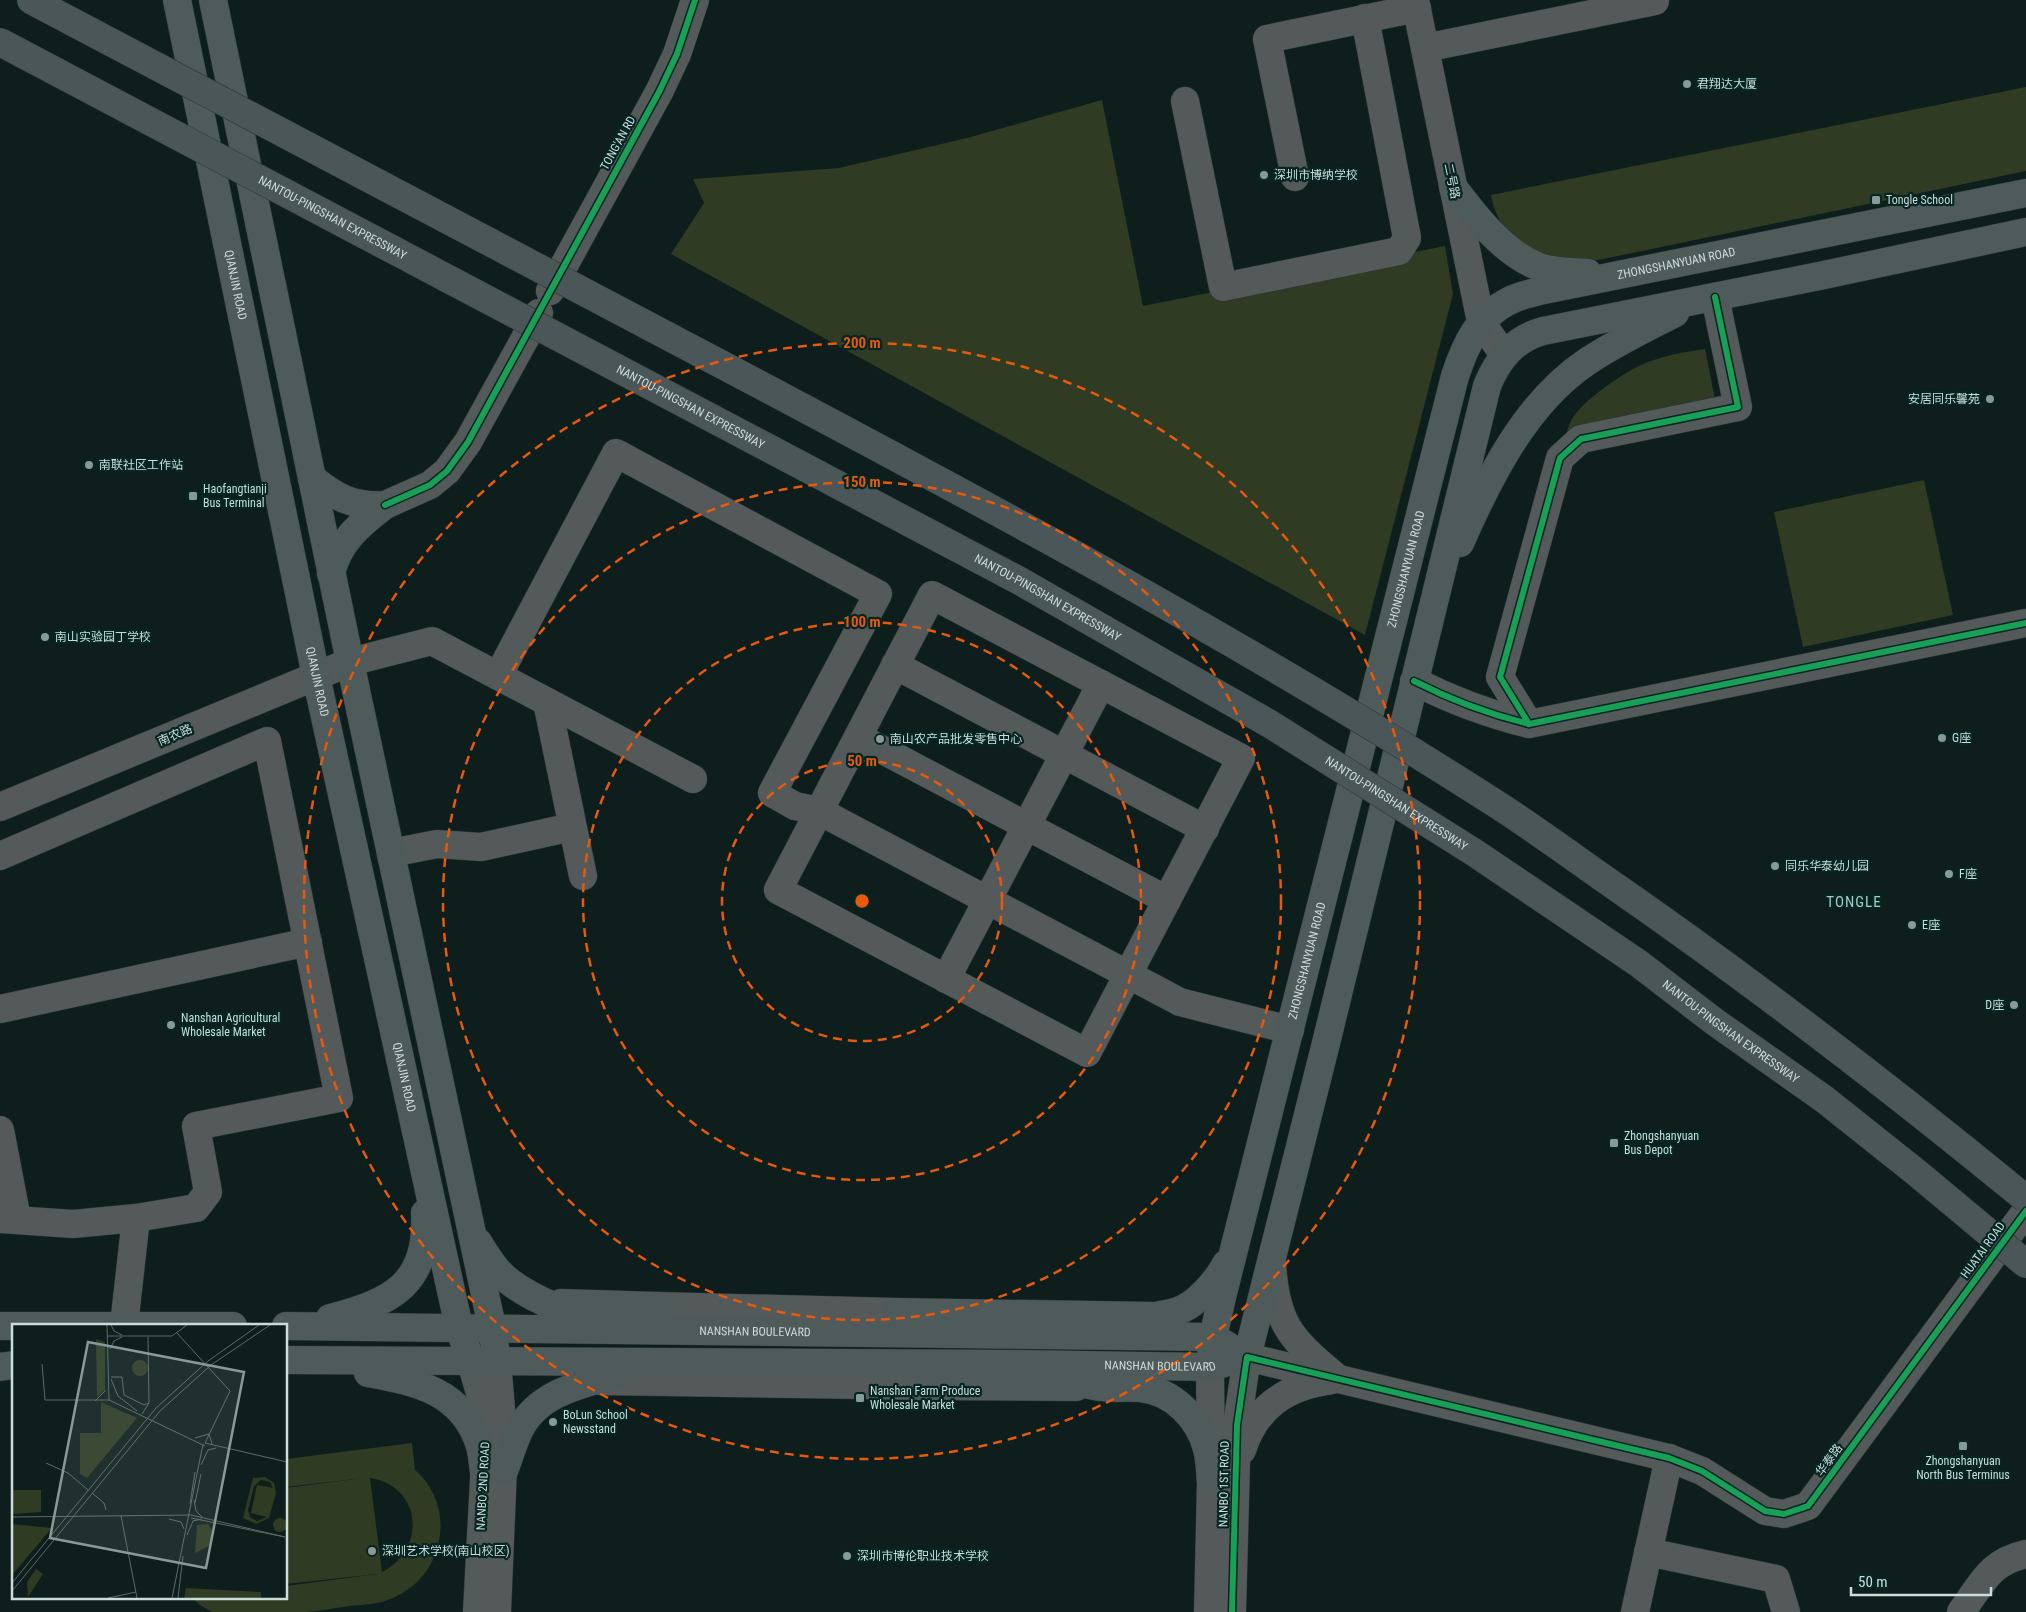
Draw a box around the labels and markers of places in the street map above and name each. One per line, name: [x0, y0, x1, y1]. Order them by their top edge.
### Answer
place label: 君翔达大厦: [1697, 77, 1757, 91]
marker: 君翔达大厦: [1681, 78, 1693, 90]
place label: 深圳市博纳学校: [1274, 168, 1358, 182]
marker: 深圳市博纳学校: [1258, 169, 1270, 181]
place label: Tongle School: [1886, 193, 1953, 207]
marker: Tongle School: [1870, 194, 1882, 206]
place label: 安居同乐馨苑: [1908, 392, 1980, 406]
marker: 安居同乐馨苑: [1984, 393, 1996, 405]
place label: 南联社区工作站: [99, 458, 183, 472]
marker: 南联社区工作站: [83, 459, 95, 471]
place label: Haofangtianji Bus Terminal: [203, 482, 267, 510]
marker: Haofangtianji Bus Terminal: [187, 490, 199, 502]
place label: 南山实验园丁学校: [55, 630, 151, 644]
marker: 南山实验园丁学校: [39, 631, 51, 643]
place label: G座: [1952, 731, 1971, 745]
place label: 南山农产品批发零售中心: [890, 732, 1022, 746]
marker: G座: [1936, 732, 1948, 744]
marker: 南山农产品批发零售中心: [874, 733, 886, 745]
place label: 同乐华泰幼儿园: [1785, 859, 1869, 873]
marker: 同乐华泰幼儿园: [1769, 860, 1781, 872]
place label: F座: [1959, 867, 1977, 881]
marker: F座: [1943, 868, 1955, 880]
centre of rings: [853, 892, 871, 910]
place label: E座: [1922, 918, 1940, 932]
marker: E座: [1906, 919, 1918, 931]
place label: D座: [1985, 998, 2004, 1012]
marker: D座: [2008, 999, 2020, 1011]
place label: Nanshan Agricultural Wholesale Market: [181, 1011, 280, 1039]
marker: Nanshan Agricultural Wholesale Market: [165, 1019, 177, 1031]
place label: Zhongshanyuan Bus Depot: [1624, 1129, 1699, 1157]
marker: Zhongshanyuan Bus Depot: [1608, 1137, 1620, 1149]
place label: Nanshan Farm Produce Wholesale Market: [870, 1384, 981, 1412]
marker: Nanshan Farm Produce Wholesale Market: [854, 1392, 866, 1404]
place label: BoLun School Newsstand: [563, 1408, 628, 1436]
marker: BoLun School Newsstand: [547, 1416, 559, 1428]
marker: Zhongshanyuan North Bus Terminus: [1957, 1440, 1969, 1452]
place label: Zhongshanyuan North Bus Terminus: [1916, 1454, 2010, 1482]
place label: 深圳艺术学校(南山校区): [382, 1544, 510, 1558]
marker: 深圳艺术学校(南山校区): [366, 1545, 378, 1557]
place label: 深圳市博伦职业技术学校: [857, 1549, 989, 1563]
marker: 深圳市博伦职业技术学校: [841, 1550, 853, 1562]

